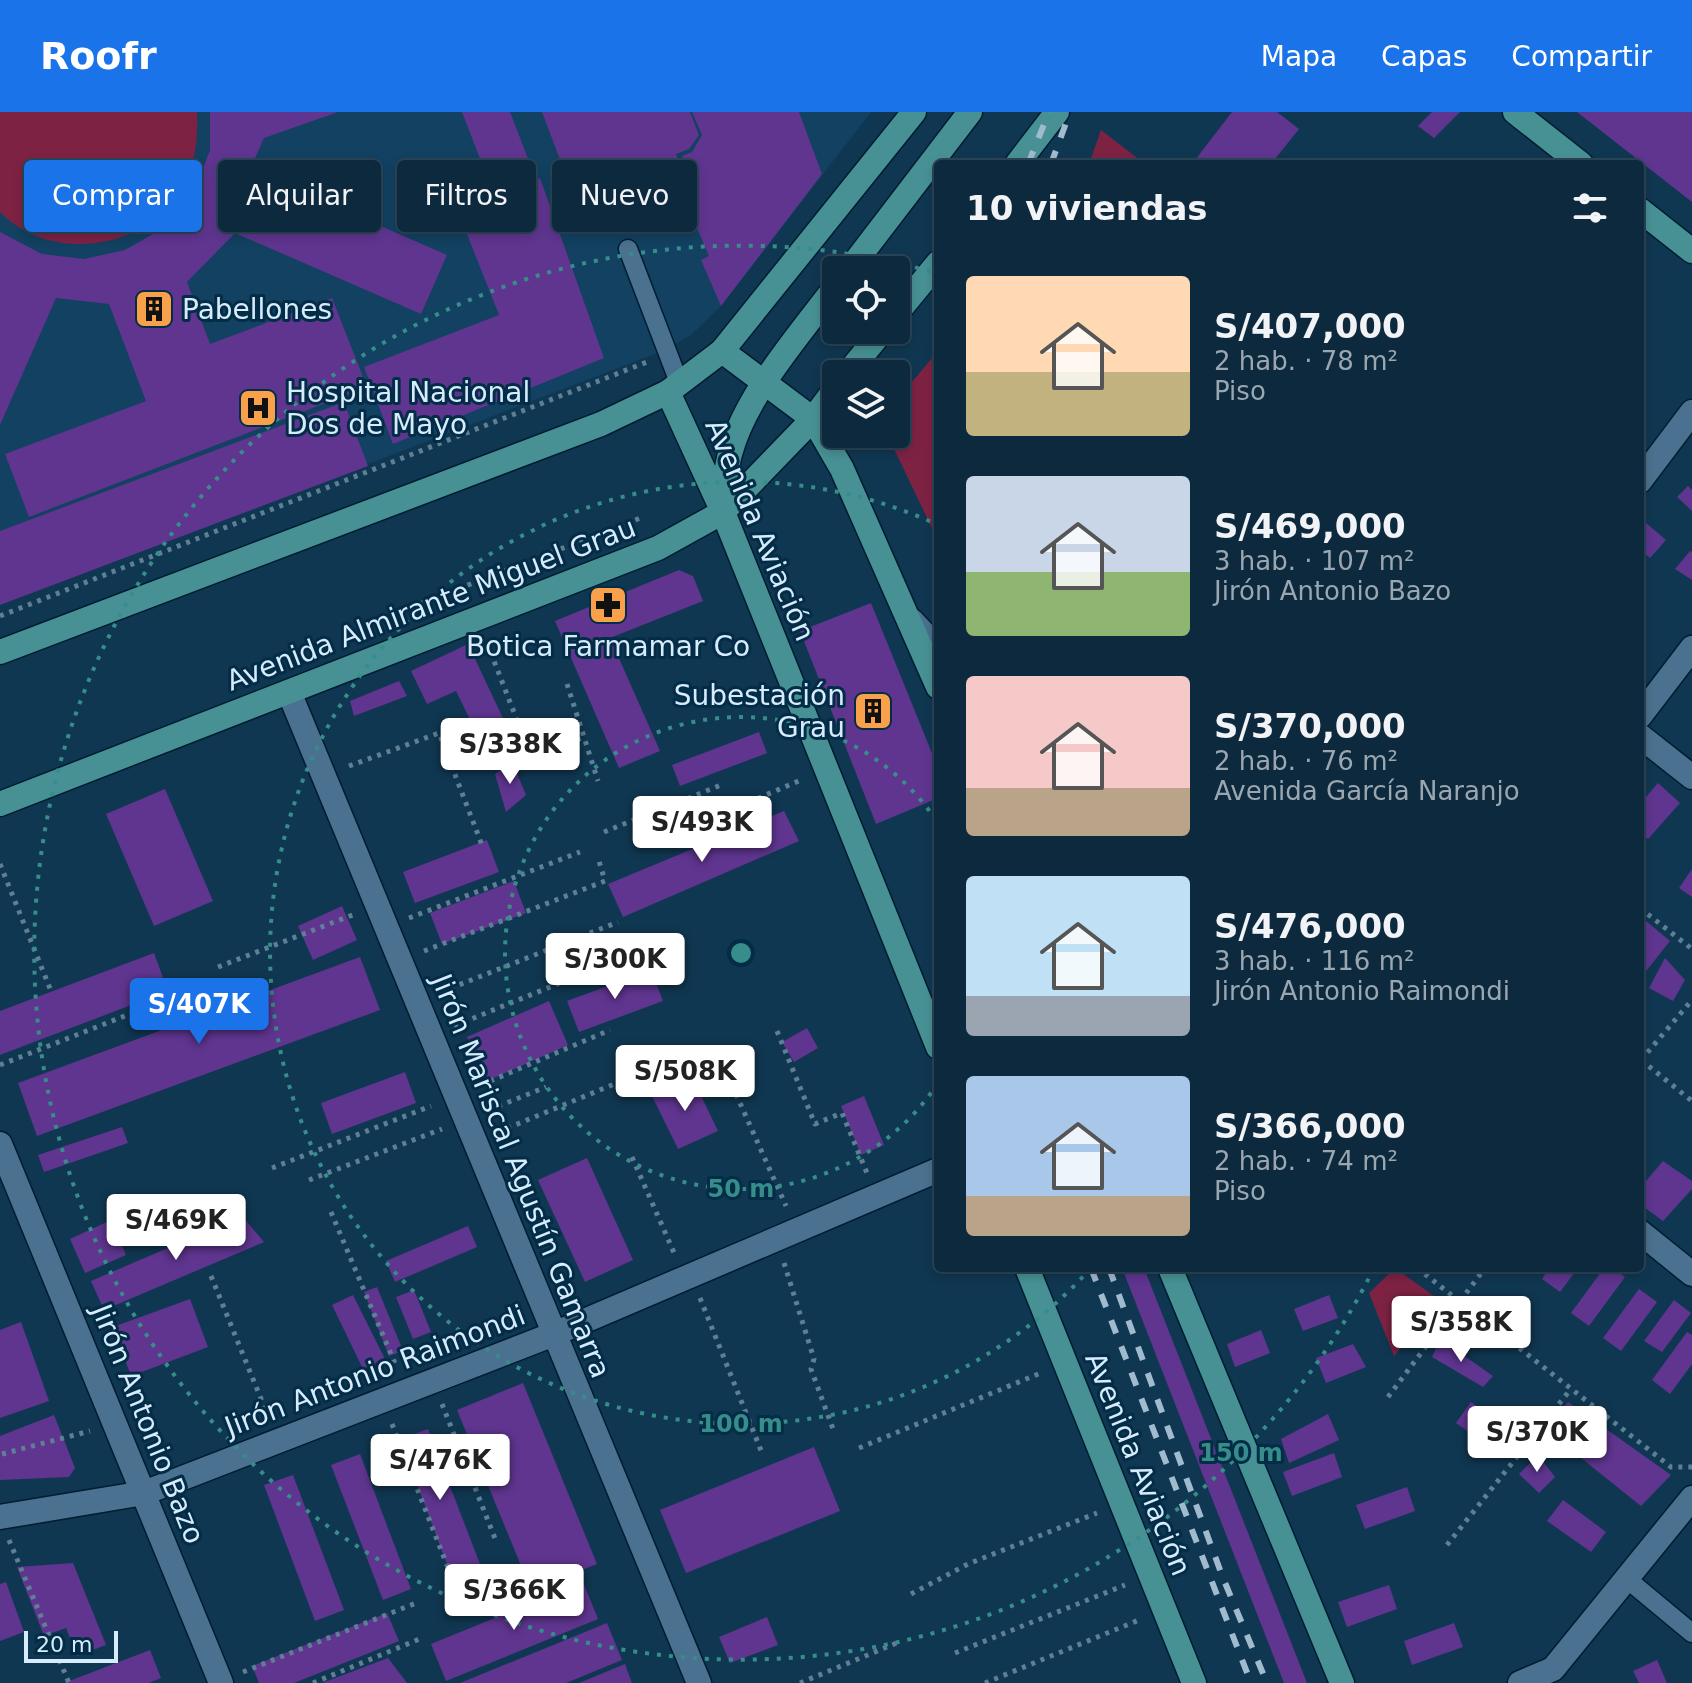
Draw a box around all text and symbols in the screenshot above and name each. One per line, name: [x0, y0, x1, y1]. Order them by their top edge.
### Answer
text: Roofr: [40, 34, 157, 78]
text: Mapa: [1261, 40, 1337, 73]
text: Capas: [1381, 40, 1467, 73]
text: Compartir: [1511, 40, 1652, 73]
chip: Comprar: [24, 160, 202, 232]
chip: Alquilar: [218, 160, 381, 232]
chip: Filtros: [397, 160, 536, 232]
chip: Nuevo: [552, 160, 697, 232]
icon: filters: [1568, 186, 1612, 230]
text: 10 viviendas: [966, 188, 1208, 228]
map controls: [822, 256, 910, 448]
button: locate: [822, 256, 910, 344]
building icon: Pabellones: [133, 288, 175, 330]
place label: Pabellones: [182, 293, 332, 326]
text: S/407,000: [1214, 306, 1406, 346]
icon: home: [1030, 308, 1126, 404]
text: 2 hab. · 78 m²: [1214, 346, 1398, 376]
button: layers: [822, 360, 910, 448]
place label: Hospital Nacional Dos de Mayo: [286, 376, 530, 441]
text: Piso: [1214, 376, 1266, 406]
hospital icon: Hospital Nacional Dos de Mayo: [237, 387, 279, 429]
street label: Avenida Aviación: [698, 414, 822, 646]
text: S/469,000: [1214, 506, 1406, 546]
icon: home: [1030, 508, 1126, 604]
street label: Avenida Almirante Miguel Grau: [222, 511, 640, 697]
text: 3 hab. · 107 m²: [1214, 546, 1414, 576]
text: Jirón Antonio Bazo: [1214, 576, 1451, 606]
pharmacy icon: Botica Farmamar Co: [587, 584, 629, 626]
place label: Botica Farmamar Co: [466, 630, 750, 663]
place label: Subestación Grau: [674, 679, 845, 744]
building icon: Subestación Grau: [852, 690, 894, 732]
text: S/370,000: [1214, 706, 1406, 746]
icon: home: [1030, 708, 1126, 804]
pin: S/338K: [445, 718, 575, 786]
text: S/338K: [459, 729, 561, 759]
text: 2 hab. · 76 m²: [1214, 746, 1398, 776]
text: Avenida García Naranjo: [1214, 776, 1520, 806]
pin: S/493K: [637, 796, 767, 864]
text: S/493K: [651, 807, 753, 837]
text: S/476,000: [1214, 906, 1406, 946]
icon: home: [1030, 908, 1126, 1004]
pin: S/300K: [550, 933, 680, 1001]
centre of rings: [727, 939, 755, 967]
text: S/300K: [564, 944, 666, 974]
text: 3 hab. · 116 m²: [1214, 946, 1414, 976]
street label: Jirón Mariscal Agustín Gamarra: [424, 967, 617, 1383]
text: Jirón Antonio Raimondi: [1214, 976, 1510, 1006]
pin: S/407K: [134, 978, 264, 1046]
text: S/407K: [148, 989, 250, 1019]
pin: S/508K: [620, 1045, 750, 1113]
text: S/508K: [634, 1056, 736, 1086]
text: S/366,000: [1214, 1106, 1406, 1146]
icon: home: [1030, 1108, 1126, 1204]
text: 2 hab. · 74 m²: [1214, 1146, 1398, 1176]
text: 50 m: [708, 1175, 774, 1203]
text: Piso: [1214, 1176, 1266, 1206]
pin: S/469K: [111, 1194, 241, 1262]
text: S/469K: [125, 1205, 227, 1235]
pin: S/358K: [1396, 1296, 1526, 1364]
street label: Jirón Antonio Bazo: [84, 1298, 211, 1549]
street label: Jirón Antonio Raimondi: [218, 1298, 530, 1444]
text: S/358K: [1410, 1307, 1512, 1337]
street label: Avenida Aviación: [1078, 1348, 1198, 1580]
pin: S/370K: [1472, 1406, 1602, 1474]
text: 100 m: [699, 1410, 783, 1438]
text: S/370K: [1486, 1417, 1588, 1447]
pin: S/476K: [375, 1434, 505, 1502]
text: 150 m: [1199, 1439, 1283, 1467]
text: S/476K: [389, 1445, 491, 1475]
pin: S/366K: [449, 1564, 579, 1632]
text: S/366K: [463, 1575, 565, 1605]
scale bar: [24, 1627, 118, 1663]
text: 20 m: [36, 1632, 92, 1657]

